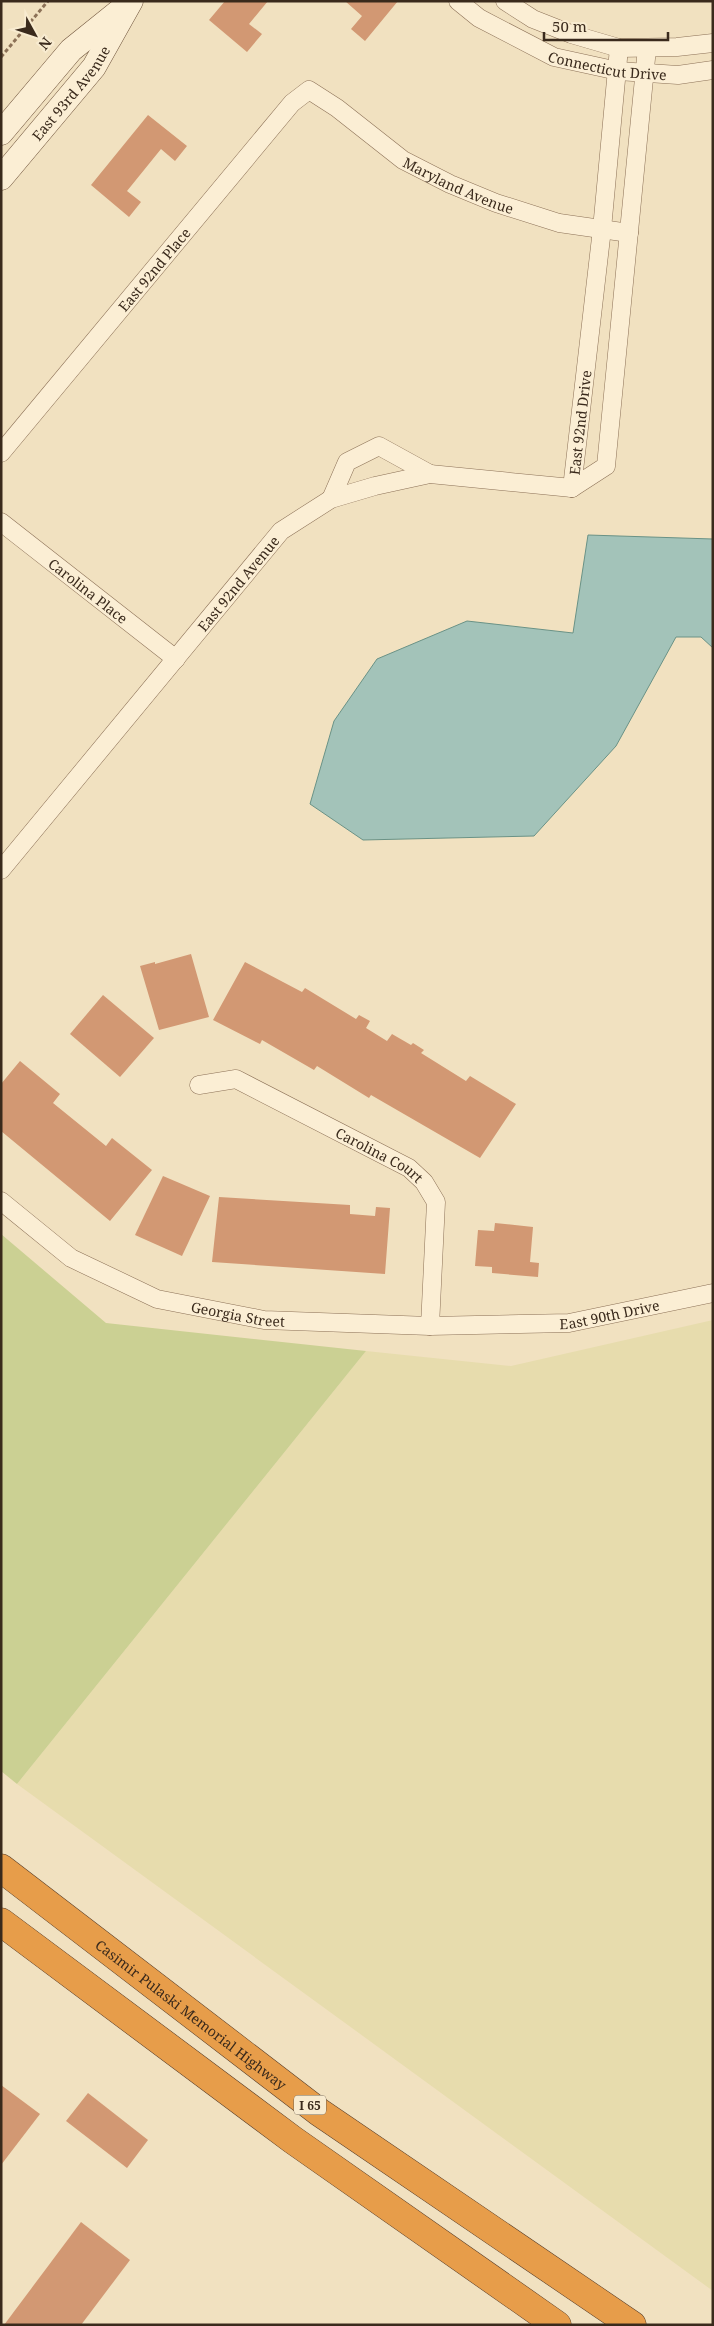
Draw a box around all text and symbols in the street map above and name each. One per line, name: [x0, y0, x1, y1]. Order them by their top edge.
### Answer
north arrow: [10, 10, 60, 60]
scale bar: [544, 10, 668, 42]
text: 50 m: [552, 16, 587, 36]
text: N: [35, 33, 56, 54]
street label: East 93rd Avenue: [27, 42, 114, 144]
street label: Connecticut Drive: [545, 46, 667, 84]
street label: Maryland Avenue: [400, 152, 516, 218]
street label: East 92nd Place: [113, 223, 194, 315]
street label: East 92nd Drive: [564, 369, 595, 476]
street label: East 92nd Avenue: [193, 531, 283, 635]
street label: Carolina Place: [45, 553, 132, 627]
street label: Carolina Court: [333, 1123, 428, 1186]
street label: East 90th Drive: [559, 1295, 661, 1333]
street label: Georgia Street: [190, 1296, 285, 1330]
street label: Casimir Pulaski Memorial Highway: [92, 1935, 291, 2094]
road number: I 65: [294, 2096, 326, 2114]

